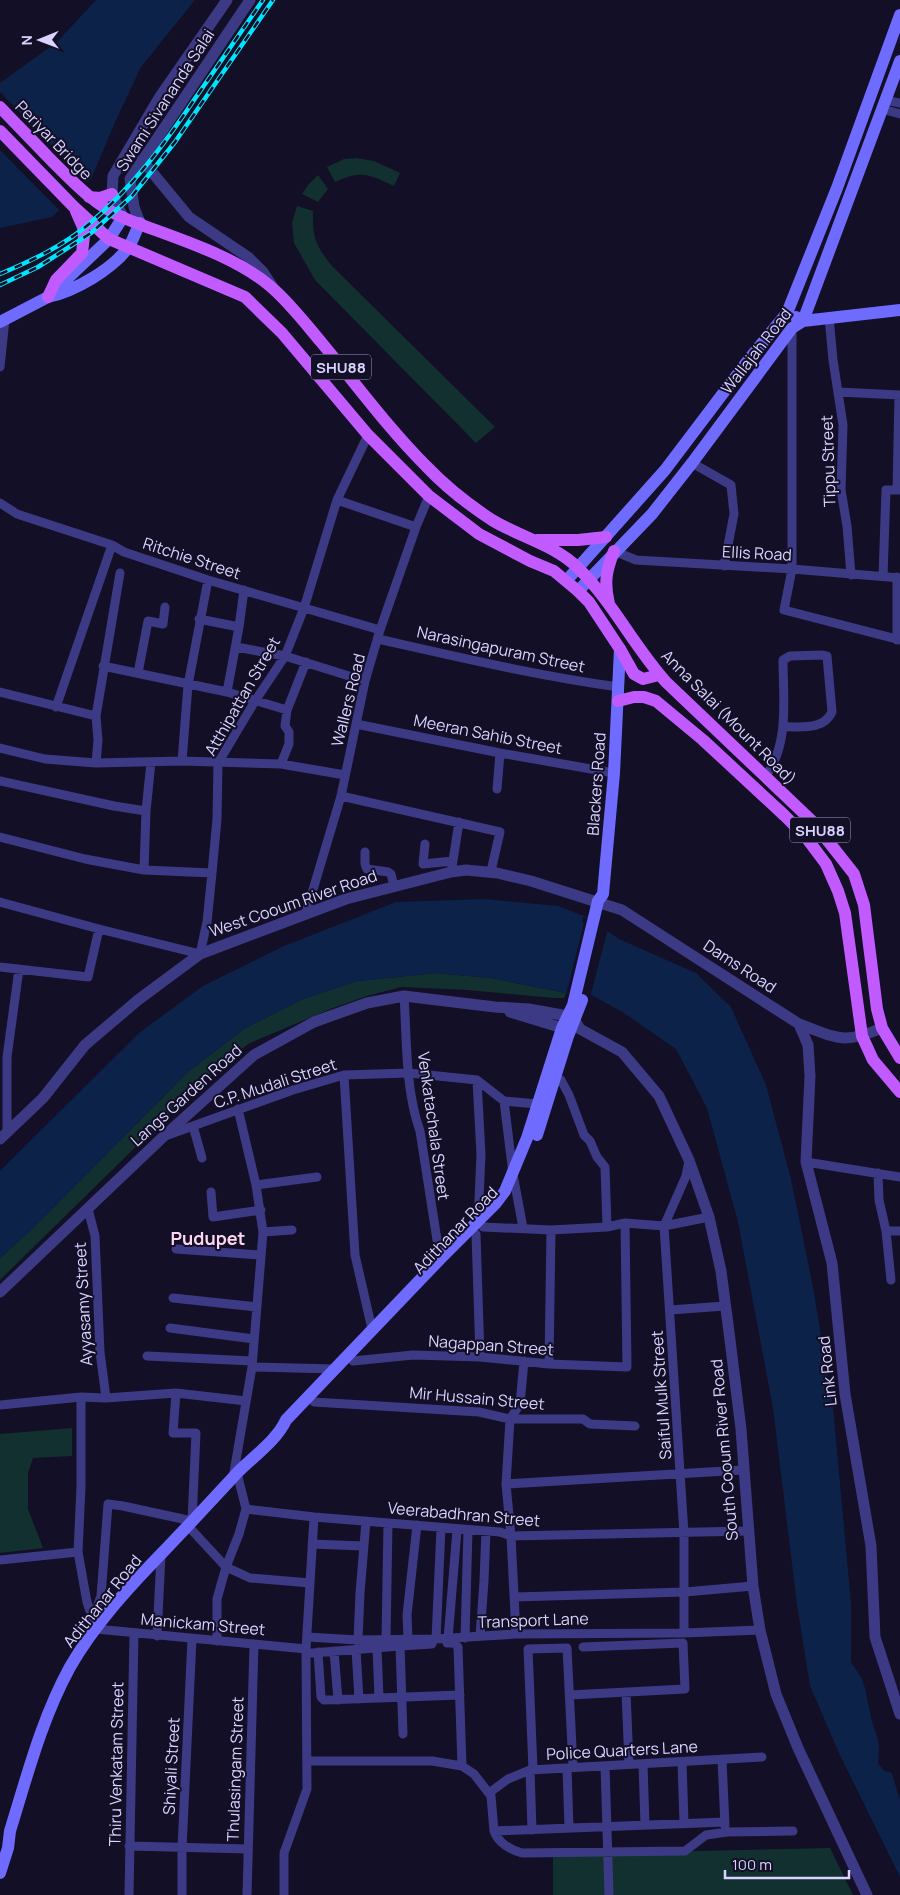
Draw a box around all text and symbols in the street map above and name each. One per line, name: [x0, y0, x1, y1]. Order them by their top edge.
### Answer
north arrow: [15, 15, 65, 65]
street label: Swami Sivananda Salai: [111, 25, 219, 175]
text: N: [17, 35, 36, 45]
street label: Periyar Bridge: [11, 96, 97, 184]
street label: Wallajah Road: [716, 304, 796, 398]
road number: SHU88: [311, 354, 371, 380]
street label: Tippu Street: [815, 415, 841, 507]
street label: Ritchie Street: [140, 532, 244, 584]
street label: Ellis Road: [722, 540, 792, 566]
street label: Narasingapuram Street: [415, 620, 587, 678]
street label: Atthipattan Street: [199, 632, 285, 760]
street label: Anna Salai (Mount Road): [657, 645, 801, 789]
street label: Wallers Road: [326, 651, 370, 749]
street label: Meeran Sahib Street: [412, 709, 564, 759]
street label: Blackers Road: [581, 732, 611, 836]
road number: SHU88: [790, 818, 850, 842]
street label: West Cooum River Road: [206, 864, 380, 942]
street label: Dams Road: [699, 934, 781, 998]
street label: Langs Garden Road: [126, 1039, 246, 1151]
street label: Venkatachala Street: [413, 1050, 455, 1202]
street label: C.P. Mudali Street: [211, 1053, 339, 1113]
street label: Adithanar Road: [408, 1182, 502, 1278]
district label: Pudupet: [171, 1226, 245, 1250]
street label: Ayyasamy Street: [69, 1242, 97, 1366]
street label: Nagappan Street: [428, 1330, 554, 1360]
street label: Saiful Mulk Street: [646, 1330, 676, 1460]
street label: Link Road: [812, 1335, 842, 1407]
street label: South Cooum River Road: [705, 1358, 743, 1542]
street label: Mir Hussain Street: [408, 1381, 546, 1415]
street label: Veerabadhran Street: [387, 1496, 541, 1532]
street label: Adithanar Road: [58, 1550, 146, 1652]
street label: Transport Lane: [477, 1607, 589, 1633]
street label: Manickam Street: [140, 1608, 266, 1640]
street label: Thiru Venkatam Street: [104, 1682, 128, 1846]
street label: Thulasingam Street: [221, 1696, 249, 1842]
street label: Shiyali Street: [157, 1717, 185, 1815]
street label: Police Quarters Lane: [546, 1735, 698, 1765]
scale bar: [725, 1848, 849, 1880]
text: 100 m: [732, 1854, 772, 1875]

